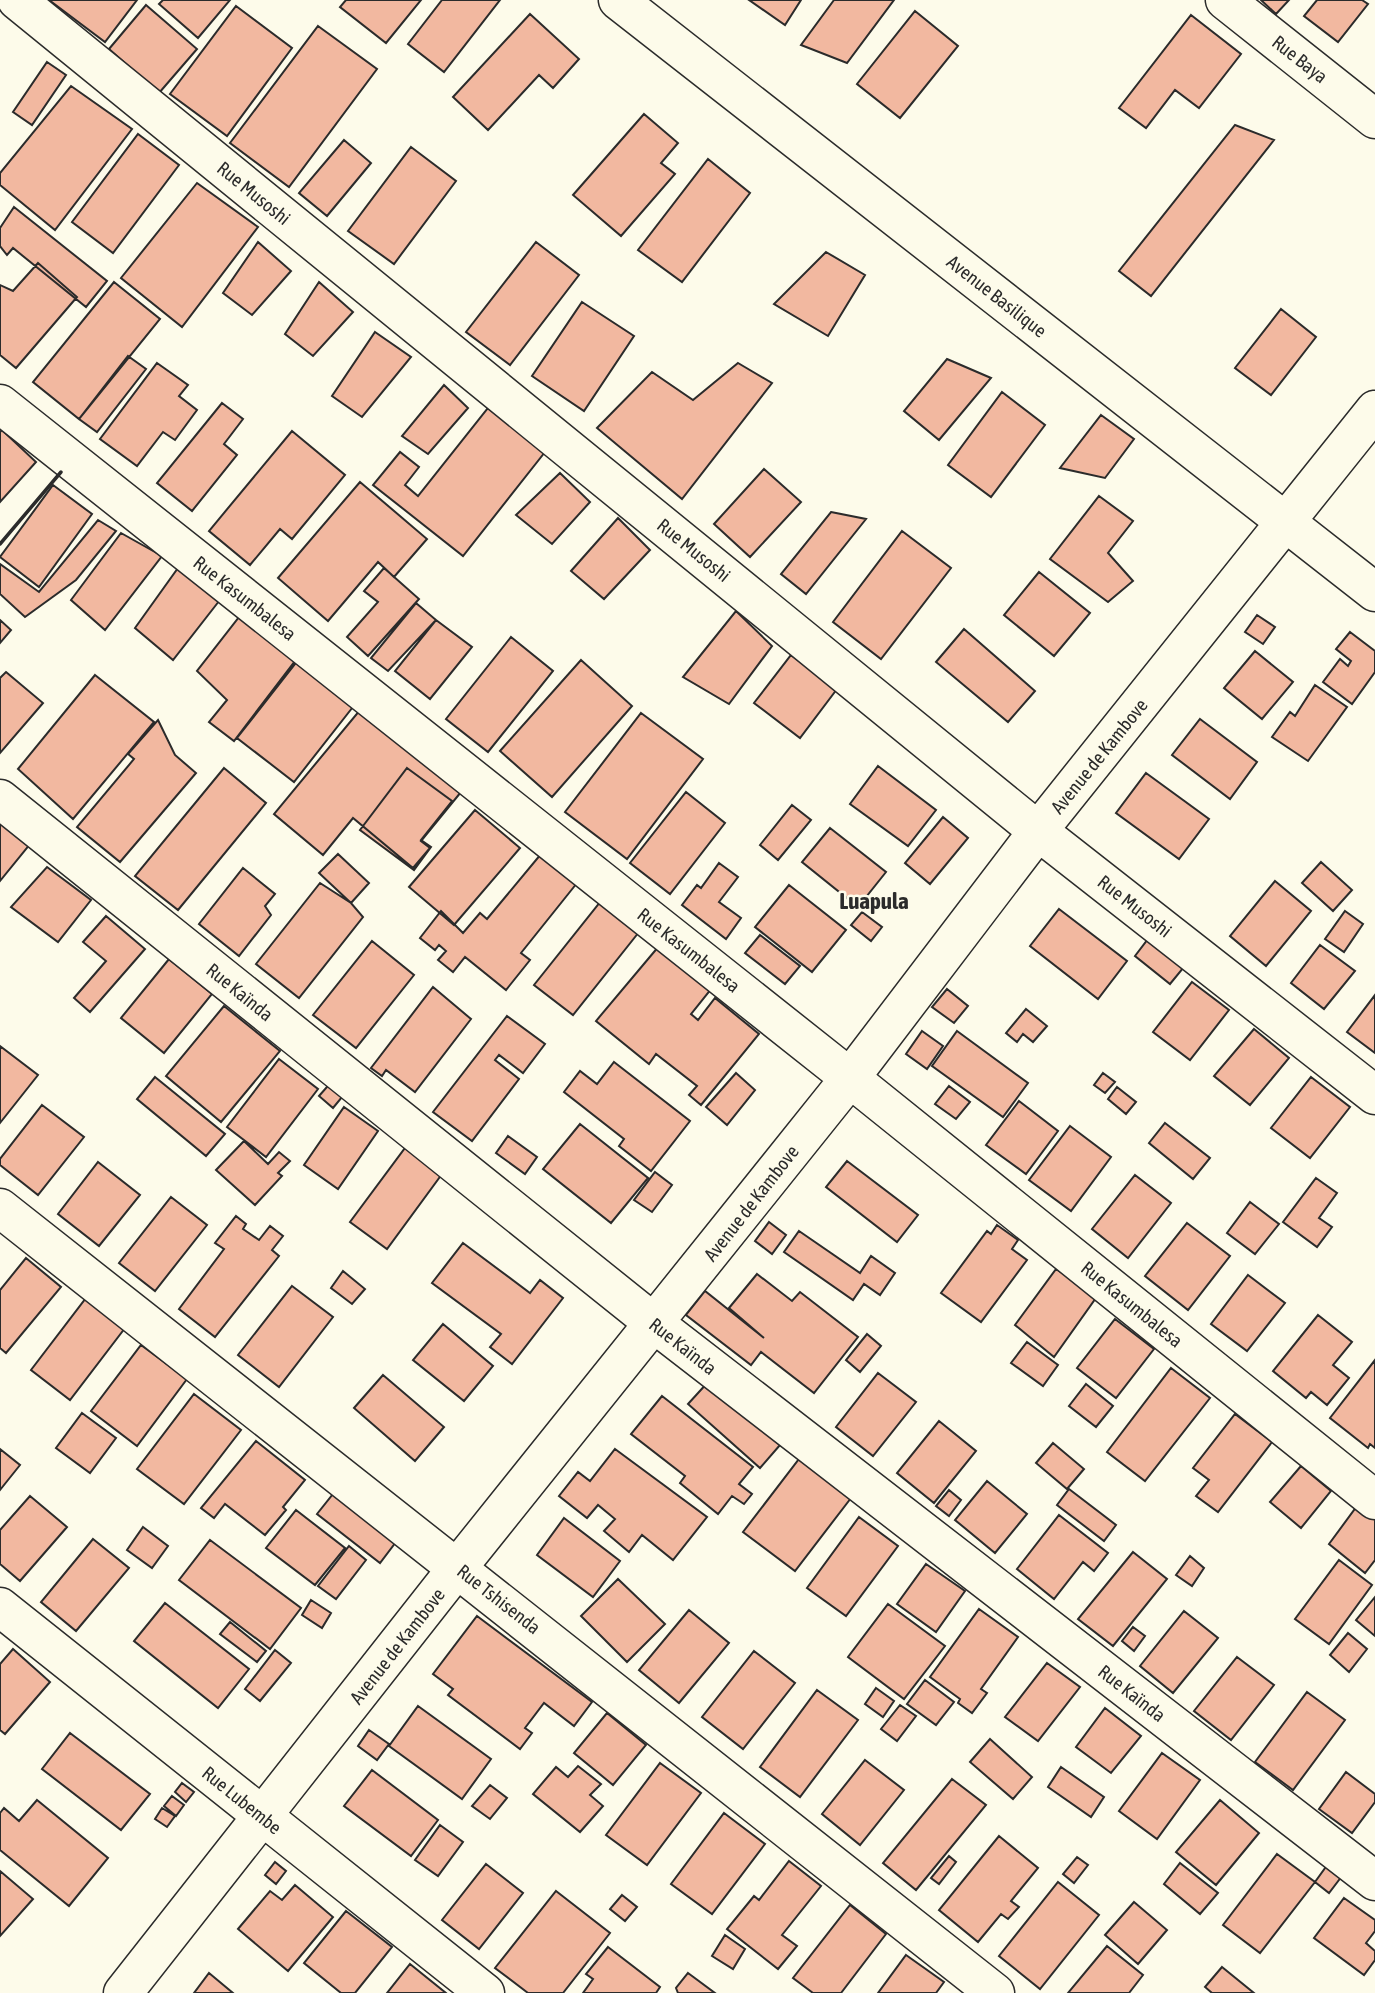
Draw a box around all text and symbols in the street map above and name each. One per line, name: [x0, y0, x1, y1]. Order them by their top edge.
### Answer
street label: Rue Baya: [1268, 31, 1332, 87]
street label: Rue Musoshi: [213, 157, 295, 229]
street label: Avenue Basilique: [943, 250, 1051, 342]
street label: Rue Musoshi: [653, 514, 735, 586]
street label: Rue Kasumbalesa: [189, 551, 301, 645]
street label: Avenue de Kambove: [1046, 694, 1152, 818]
street label: Rue Musoshi: [1094, 870, 1176, 942]
district label: Luapula: [839, 888, 909, 914]
street label: Rue Kasumbalesa: [633, 903, 745, 997]
street label: Rue Kaïnda: [202, 959, 278, 1025]
street label: Avenue de Kambove: [699, 1141, 803, 1265]
street label: Rue Kasumbalesa: [1077, 1256, 1187, 1352]
street label: Rue Kaïnda: [645, 1313, 721, 1379]
street label: Rue Tshisenda: [453, 1560, 545, 1638]
street label: Avenue de Kambove: [345, 1584, 449, 1708]
street label: Rue Kaïnda: [1094, 1660, 1170, 1726]
street label: Rue Lubembe: [198, 1761, 286, 1839]

